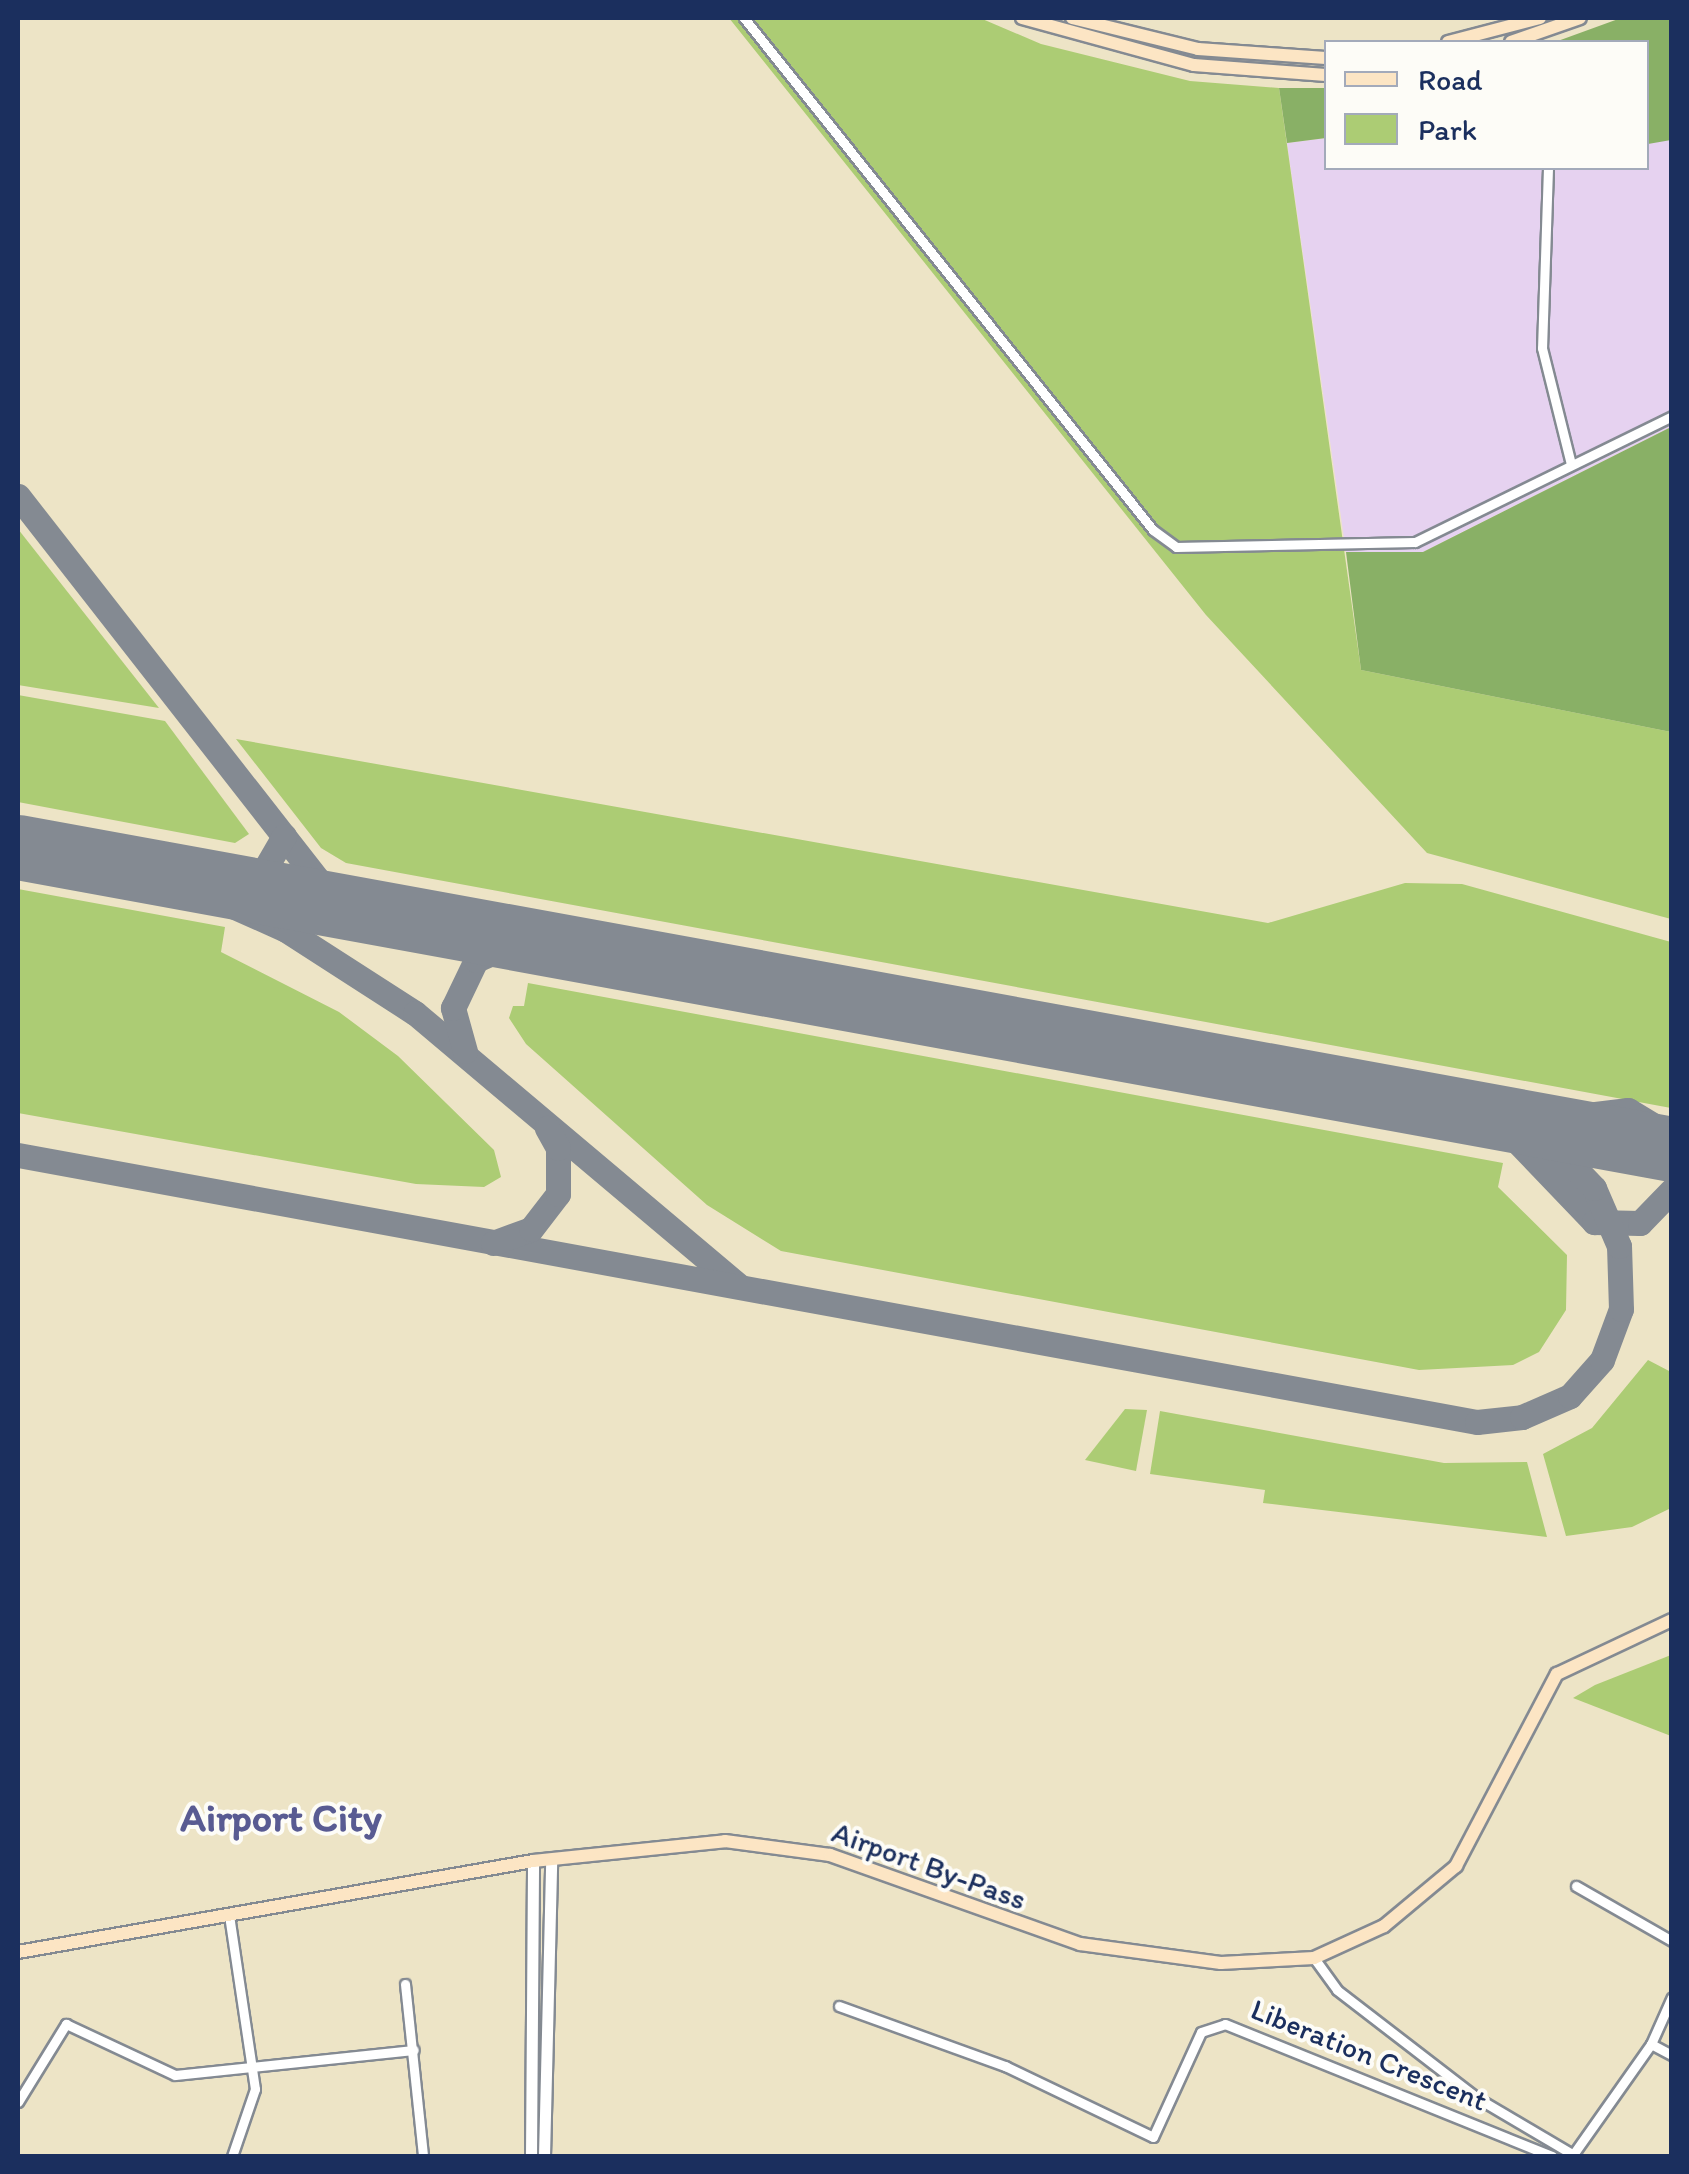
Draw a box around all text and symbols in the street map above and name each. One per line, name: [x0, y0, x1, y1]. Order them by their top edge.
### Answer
legend: [1324, 40, 1649, 170]
text: Road: [1418, 61, 1483, 98]
text: Park: [1418, 111, 1477, 148]
district label: Airport City: [180, 1793, 382, 1841]
street label: Airport By-Pass: [827, 1814, 1031, 1918]
street label: Liberation Crescent: [1245, 1991, 1493, 2119]

